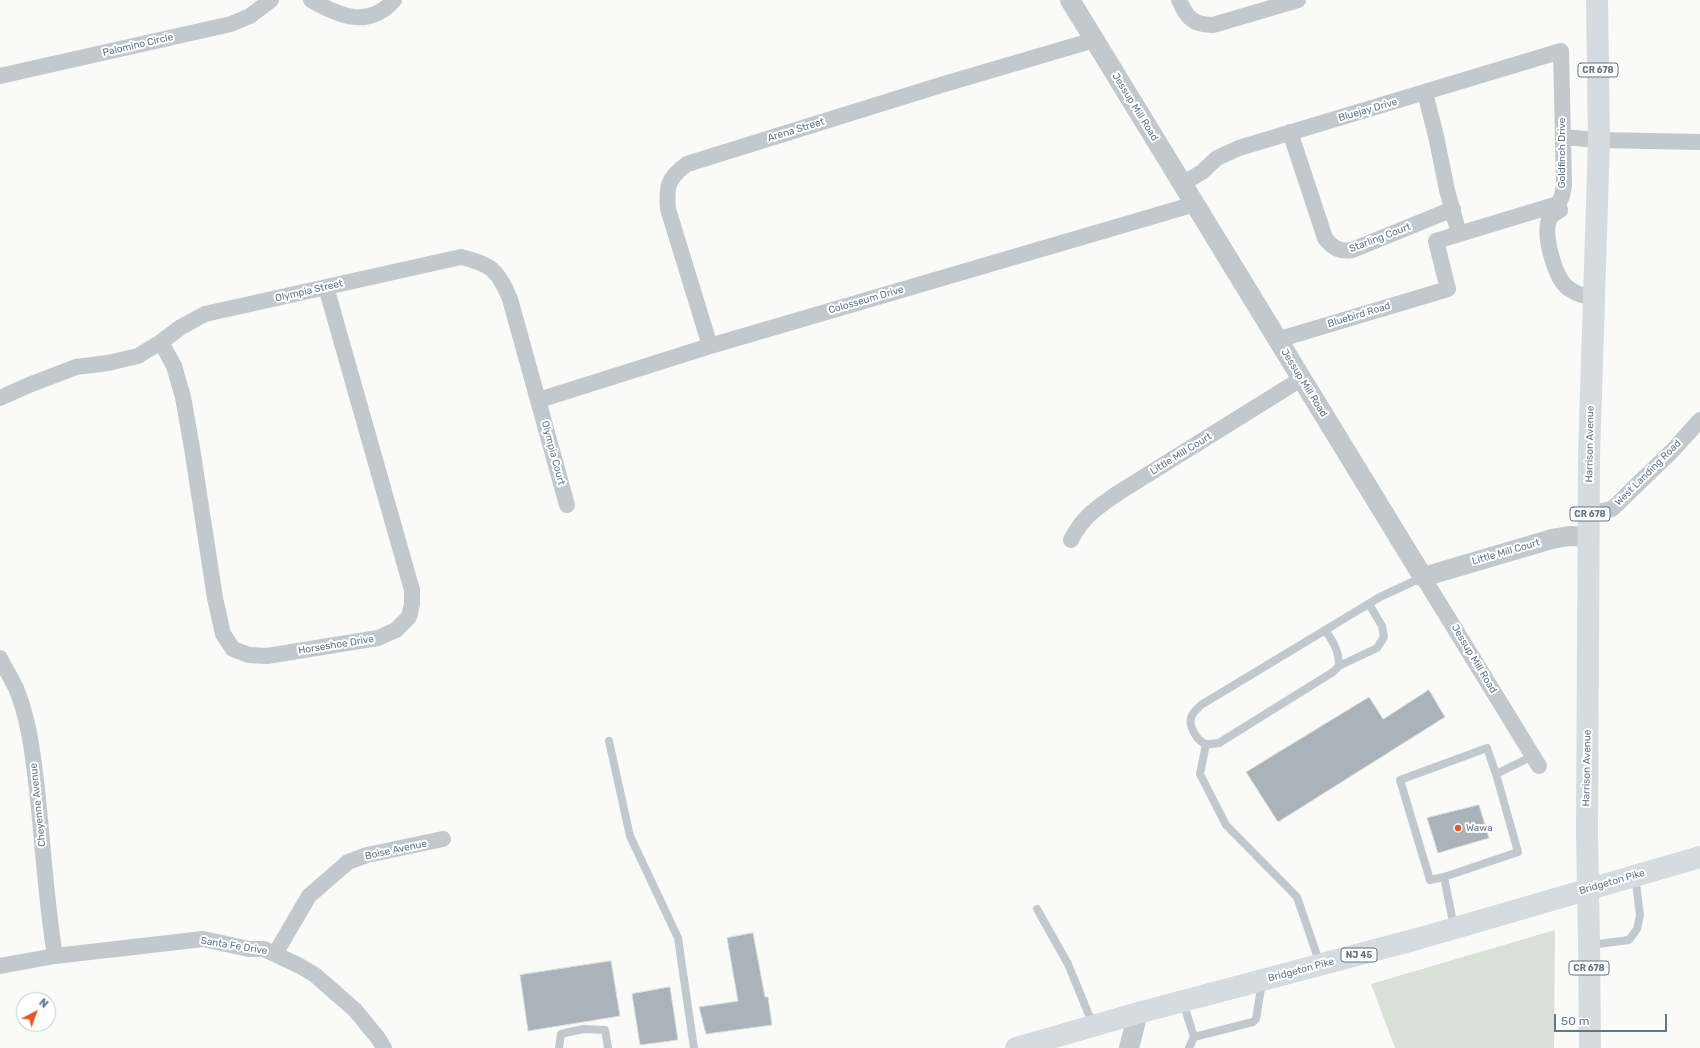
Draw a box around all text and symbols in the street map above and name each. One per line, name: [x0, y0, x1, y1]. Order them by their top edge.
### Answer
street label: Palomino Circle: [102, 31, 174, 59]
road number: CR 678: [1578, 63, 1618, 77]
street label: Jessup Mill Road: [1109, 71, 1161, 143]
street label: Bluejay Drive: [1337, 96, 1399, 124]
street label: Arena Street: [766, 116, 826, 144]
street label: Goldfinch Drive: [1556, 118, 1568, 188]
street label: Starling Court: [1348, 221, 1412, 255]
street label: Olympia Street: [274, 277, 344, 305]
street label: Colosseum Drive: [827, 284, 905, 316]
street label: Bluebird Road: [1326, 300, 1392, 330]
street label: Jessup Mill Road: [1278, 347, 1330, 419]
street label: Harrison Avenue: [1583, 405, 1597, 483]
street label: Olympia Court: [539, 420, 567, 486]
street label: Little Mill Court: [1148, 430, 1214, 478]
street label: West Landing Road: [1612, 437, 1684, 509]
road number: CR 678: [1570, 507, 1610, 521]
street label: Little Mill Court: [1471, 537, 1541, 567]
street label: Jessup Mill Road: [1449, 623, 1499, 695]
street label: Horseshoe Drive: [297, 633, 375, 657]
street label: Harrison Avenue: [1580, 729, 1594, 807]
street label: Cheyenne Avenue: [28, 762, 48, 848]
place label: Wawa: [1466, 822, 1493, 834]
marker: Wawa: [1453, 823, 1463, 833]
street label: Boise Avenue: [364, 838, 428, 862]
street label: Bridgeton Pike: [1578, 867, 1646, 897]
street label: Santa Fe Drive: [200, 935, 268, 957]
road number: NJ 45: [1341, 948, 1377, 962]
street label: Bridgeton Pike: [1267, 955, 1335, 985]
road number: CR 678: [1569, 961, 1609, 975]
north arrow: [16, 992, 56, 1032]
text: N: [36, 996, 51, 1011]
scale bar: [1556, 1006, 1669, 1032]
text: 50 m: [1561, 1014, 1589, 1028]

